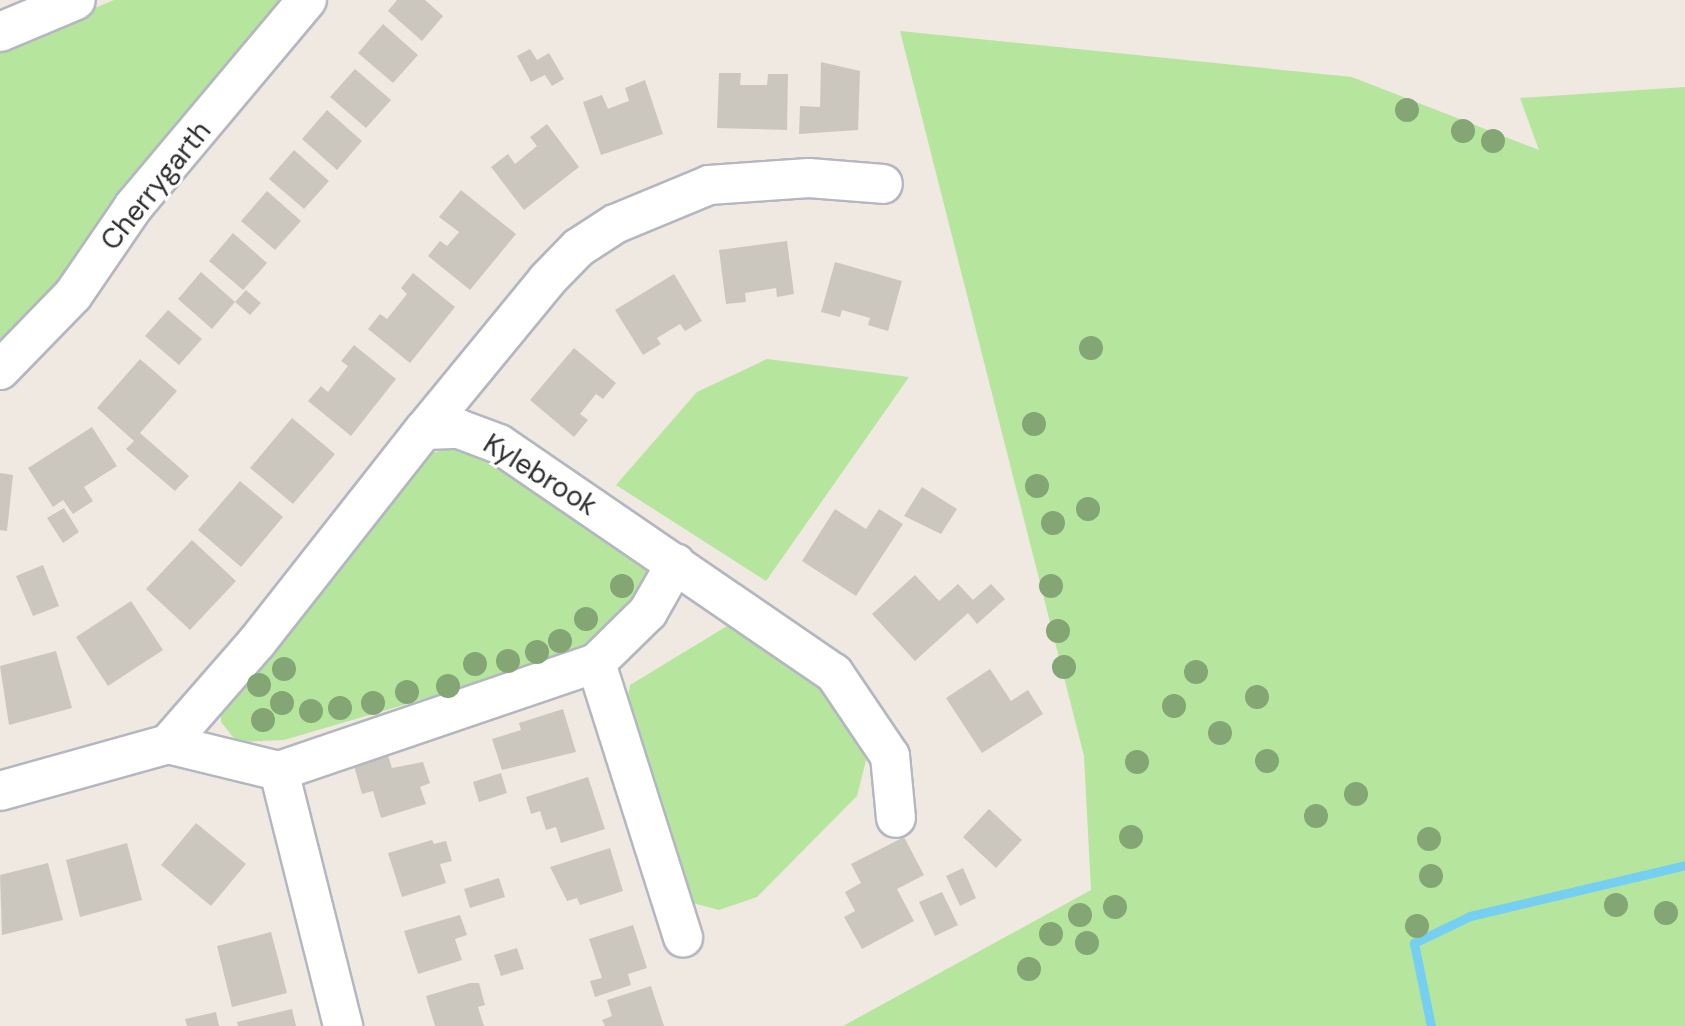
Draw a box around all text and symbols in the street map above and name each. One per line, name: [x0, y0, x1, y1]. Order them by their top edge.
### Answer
street label: Cherrygarth: [94, 115, 218, 257]
street label: Kylebrook: [477, 427, 603, 523]

